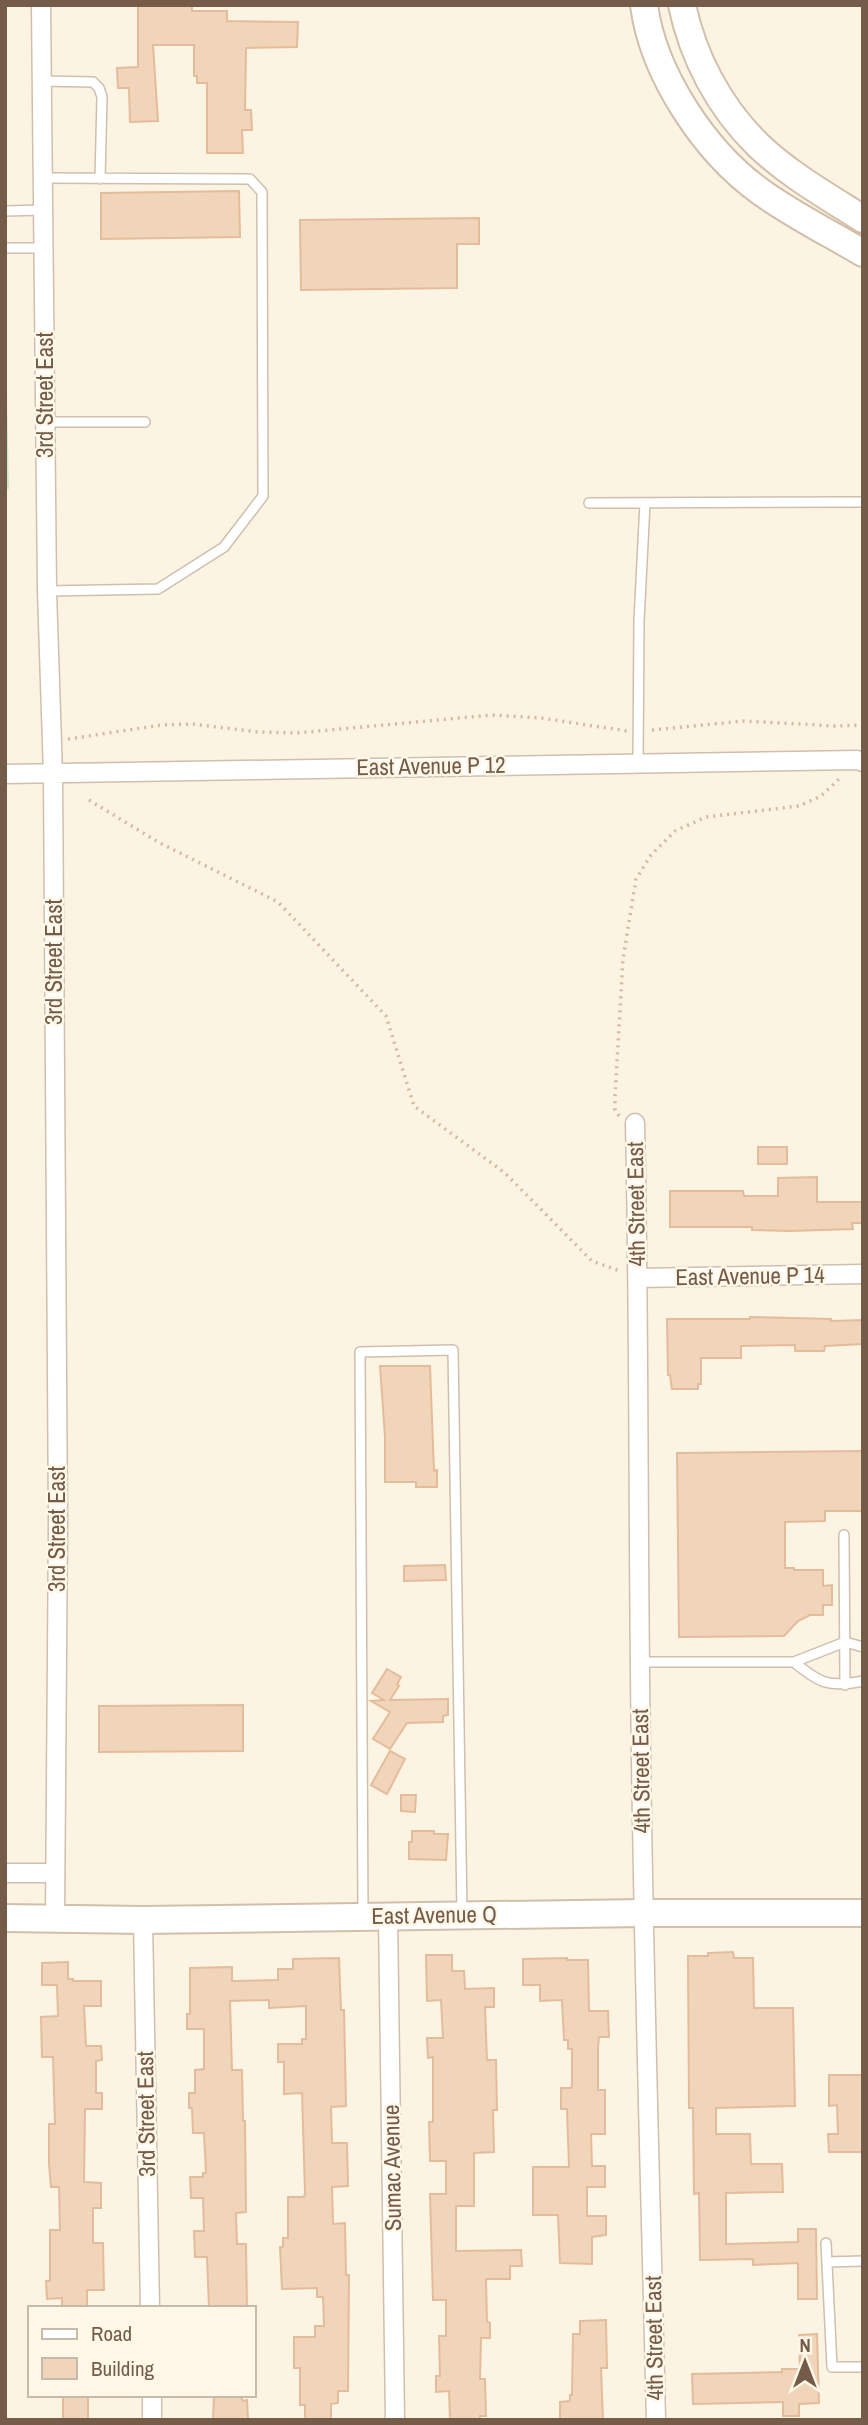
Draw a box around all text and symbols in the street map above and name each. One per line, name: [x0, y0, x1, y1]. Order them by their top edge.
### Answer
street label: 3rd Street East: [29, 332, 60, 458]
street label: East Avenue P 12: [356, 749, 506, 782]
street label: 3rd Street East: [38, 899, 69, 1025]
street label: 4th Street East: [619, 1141, 652, 1267]
street label: East Avenue P 14: [675, 1259, 825, 1292]
street label: 3rd Street East: [41, 1466, 72, 1592]
street label: 4th Street East: [624, 1708, 657, 1834]
street label: East Avenue Q: [371, 1898, 497, 1931]
street label: 3rd Street East: [129, 2051, 162, 2177]
street label: Sumac Avenue: [375, 2104, 408, 2232]
street label: 4th Street East: [637, 2275, 670, 2401]
legend: [28, 2306, 256, 2397]
text: Road: [91, 2319, 132, 2348]
north arrow: [770, 2327, 840, 2397]
text: N: [799, 2332, 811, 2358]
text: Building: [91, 2354, 155, 2383]

